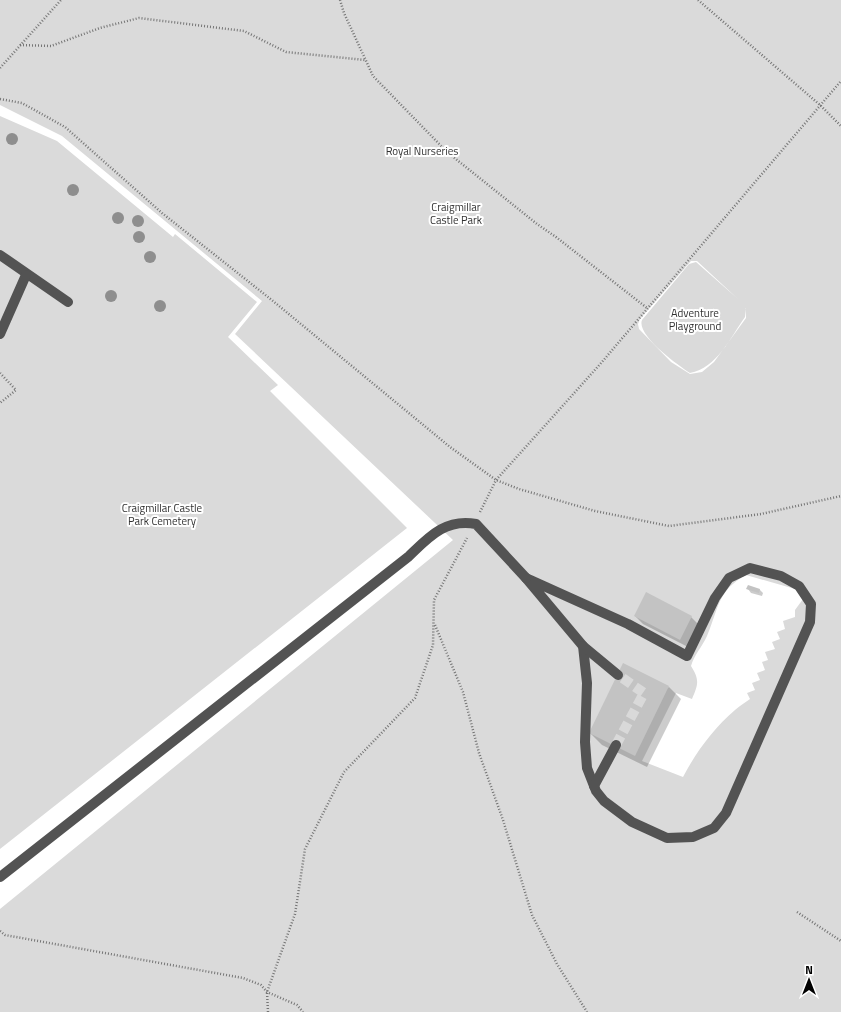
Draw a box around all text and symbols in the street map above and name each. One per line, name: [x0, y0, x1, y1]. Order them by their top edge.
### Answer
park label: Royal Nurseries: [386, 143, 458, 159]
park label: Craigmillar Castle Park: [430, 199, 483, 228]
park label: Adventure Playground: [669, 305, 721, 334]
park label: Craigmillar Castle Park Cemetery: [122, 500, 203, 529]
north arrow: [789, 960, 829, 1000]
text: N: [805, 962, 813, 978]

